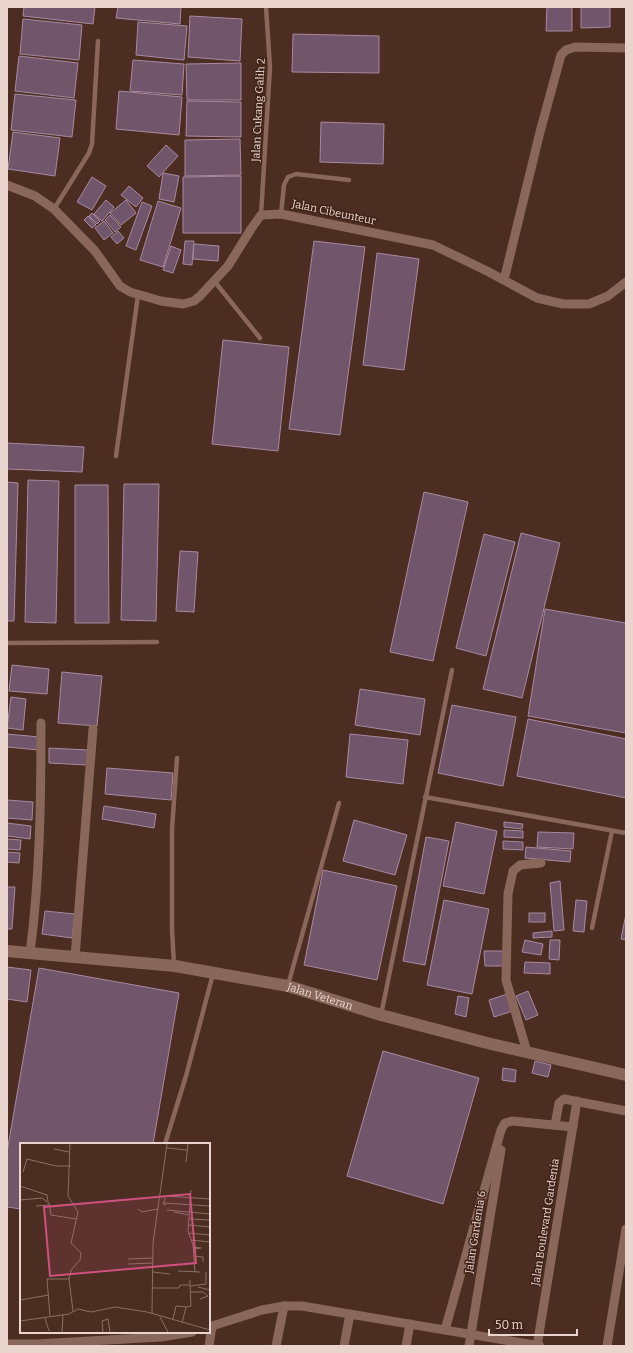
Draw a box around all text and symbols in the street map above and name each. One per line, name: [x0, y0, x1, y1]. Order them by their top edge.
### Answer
street label: Jalan Cukang Galih 2: [249, 58, 268, 163]
street label: Jalan Cibeunteur: [290, 197, 377, 228]
street label: Jalan Veteran: [285, 980, 354, 1013]
inset map: [20, 1143, 210, 1333]
street label: Jalan Boulevard Gardenia: [529, 1157, 562, 1288]
street label: Jalan Gardenia 6: [462, 1190, 488, 1275]
scale bar: [489, 1311, 577, 1337]
text: 50 m: [495, 1318, 524, 1332]

